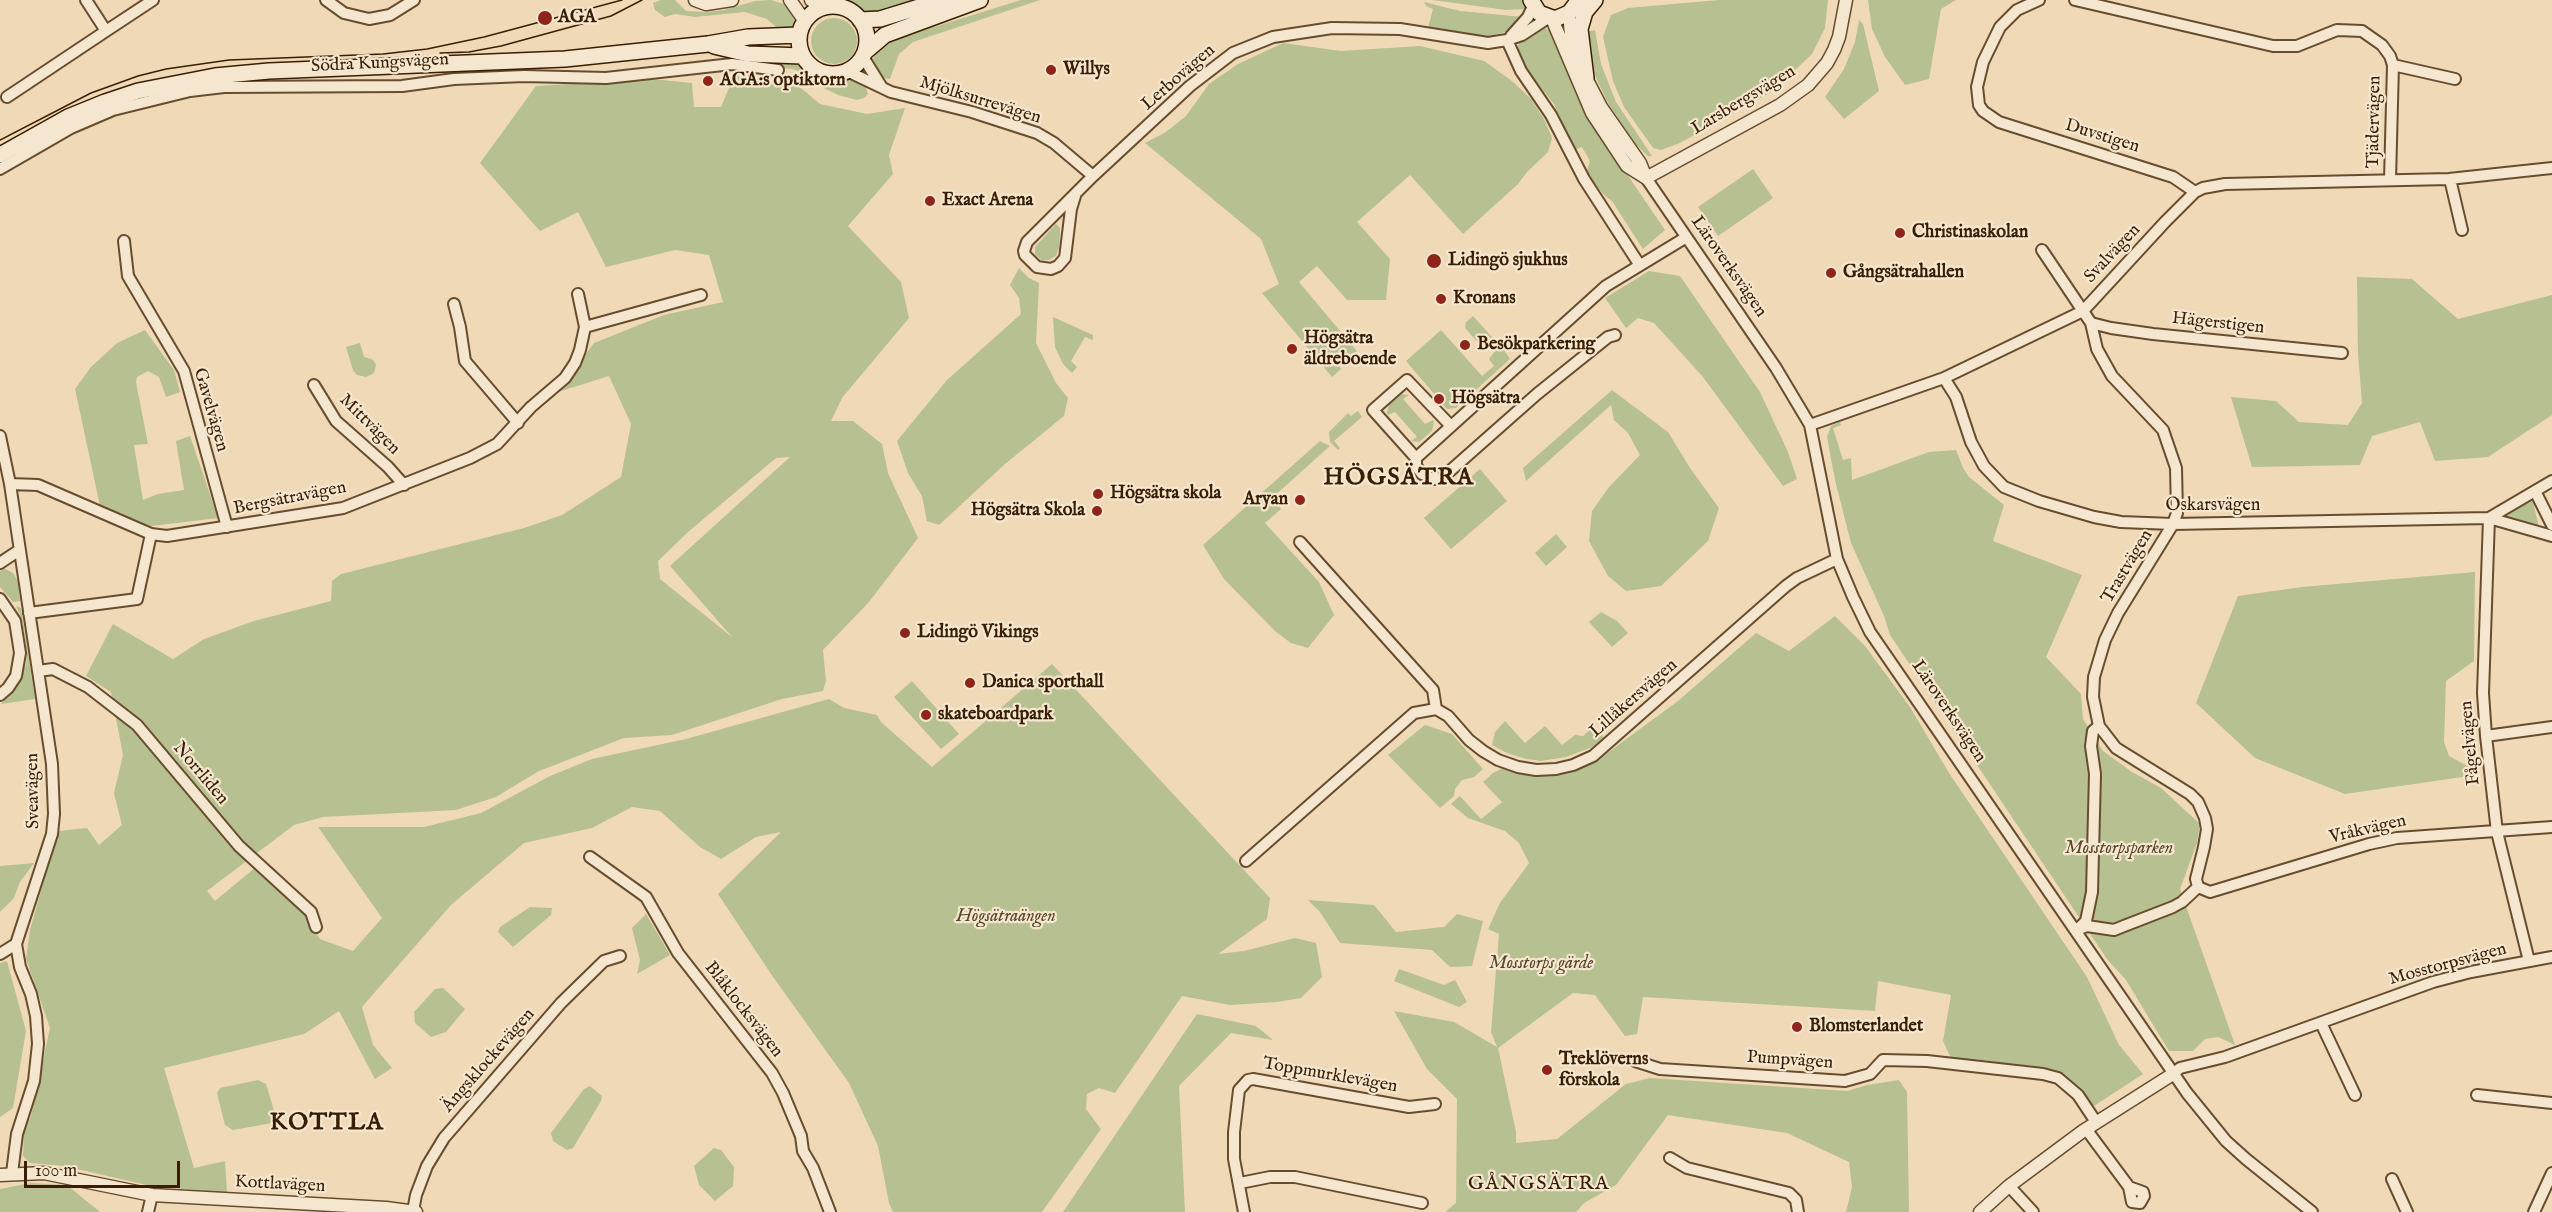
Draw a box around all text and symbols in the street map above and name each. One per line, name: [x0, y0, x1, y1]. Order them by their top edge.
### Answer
place label: AGA: [558, 7, 596, 29]
marker: AGA: [536, 9, 554, 27]
street label: Lerbovägen: [1138, 40, 1220, 116]
street label: Södra Kungsvägen: [310, 50, 450, 78]
place label: Willys: [1063, 59, 1110, 81]
street label: Larsbergsvägen: [1688, 62, 1800, 140]
marker: Willys: [1044, 63, 1058, 77]
place label: AGA:s optiktorn: [720, 70, 846, 92]
street label: Mjölksurrevägen: [917, 72, 1043, 130]
marker: AGA:s optiktorn: [701, 74, 715, 88]
street label: Tjädervägen: [2363, 75, 2387, 169]
street label: Duvstigen: [2062, 115, 2142, 159]
place label: Exact Arena: [942, 190, 1033, 212]
marker: Exact Arena: [923, 194, 937, 208]
street label: Läroverksvägen: [1685, 212, 1771, 322]
street label: Svalvägen: [2080, 220, 2146, 288]
place label: Christinaskolan: [1912, 222, 2028, 244]
marker: Christinaskolan: [1893, 226, 1907, 240]
place label: Lidingö sjukhus: [1448, 250, 1568, 272]
marker: Lidingö sjukhus: [1425, 252, 1443, 270]
place label: Gångsätrahallen: [1843, 262, 1964, 284]
marker: Gångsätrahallen: [1824, 266, 1838, 280]
place label: Kronans: [1453, 288, 1516, 310]
marker: Kronans: [1434, 292, 1448, 306]
street label: Hägerstigen: [2171, 308, 2265, 340]
place label: Högsätra äldreboende: [1304, 328, 1396, 370]
place label: Besökparkering: [1477, 334, 1595, 356]
marker: Besökparkering: [1458, 338, 1472, 352]
marker: Högsätra äldreboende: [1285, 342, 1299, 356]
street label: Gavelvägen: [188, 366, 232, 454]
place label: Högsätra: [1451, 388, 1520, 410]
street label: Mittvägen: [334, 390, 404, 460]
marker: Högsätra: [1432, 392, 1446, 406]
district label: HÖGSÄTRA: [1323, 465, 1475, 493]
street label: Bergsätravägen: [232, 477, 348, 521]
place label: Högsätra skola: [1110, 483, 1221, 505]
marker: Högsätra skola: [1091, 487, 1105, 501]
place label: Aryan: [1243, 489, 1288, 511]
marker: Aryan: [1293, 493, 1307, 507]
street label: Oskarsvägen: [2166, 495, 2260, 517]
place label: Högsätra Skola: [971, 500, 1085, 522]
marker: Högsätra Skola: [1090, 504, 1104, 518]
street label: Trastvägen: [2098, 526, 2158, 608]
place label: Lidingö Vikings: [917, 622, 1039, 644]
marker: Lidingö Vikings: [898, 626, 912, 640]
street label: Lillåkersvägen: [1586, 655, 1682, 743]
street label: Läroverksvägen: [1906, 657, 1990, 767]
place label: Danica sporthall: [982, 672, 1104, 694]
marker: Danica sporthall: [963, 676, 977, 690]
street label: Fågelvägen: [2457, 700, 2485, 786]
place label: skateboardpark: [938, 704, 1053, 726]
marker: skateboardpark: [919, 708, 933, 722]
street label: Norrliden: [168, 738, 232, 810]
street label: Sveavägen: [23, 753, 45, 829]
street label: Vråkvägen: [2328, 811, 2408, 849]
park label: Mosstorpsparken: [2065, 838, 2173, 860]
park label: Högsätraängen: [956, 906, 1056, 928]
street label: Mosstorpsvägen: [2387, 939, 2509, 991]
park label: Mosstorps gärde: [1489, 953, 1593, 975]
street label: Blåklocksvägen: [699, 958, 787, 1062]
street label: Ängsklockevägen: [438, 1005, 540, 1117]
place label: Blomsterlandet: [1809, 1016, 1923, 1038]
marker: Blomsterlandet: [1790, 1020, 1804, 1034]
street label: Pumpvägen: [1746, 1047, 1834, 1075]
place label: Treklöverns förskola: [1559, 1049, 1648, 1092]
street label: Toppmurklevägen: [1261, 1054, 1399, 1098]
marker: Treklöverns förskola: [1540, 1063, 1554, 1077]
district label: KOTTLA: [270, 1110, 384, 1138]
scale bar: [27, 1149, 183, 1187]
text: 100 m: [35, 1160, 77, 1183]
street label: Kottlavägen: [234, 1172, 326, 1198]
district label: GÅNGSÄTRA: [1468, 1173, 1610, 1197]

